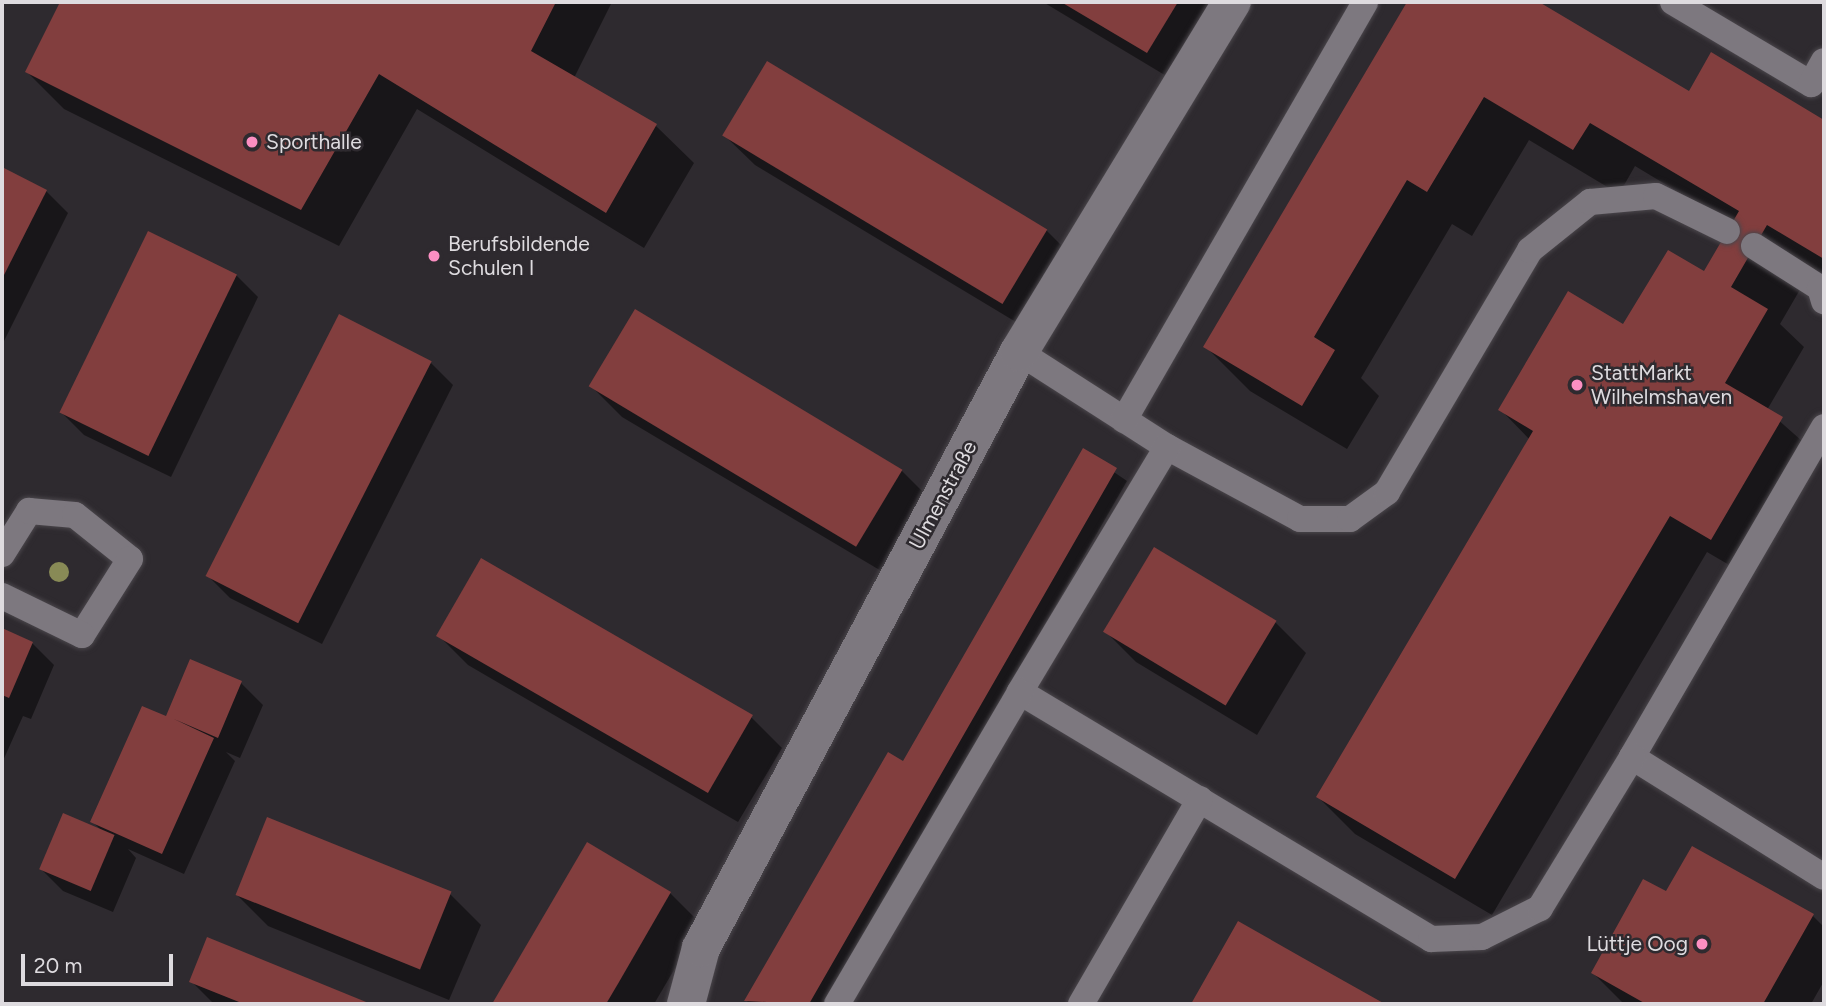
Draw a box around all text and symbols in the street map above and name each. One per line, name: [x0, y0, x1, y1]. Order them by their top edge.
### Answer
place label: Sporthalle: [266, 129, 362, 155]
marker: Sporthalle: [244, 134, 260, 150]
place label: Berufsbildende Schulen I: [448, 231, 590, 281]
marker: Berufsbildende Schulen I: [426, 248, 442, 264]
place label: StattMarkt Wilhelmshaven: [1591, 360, 1732, 410]
marker: StattMarkt Wilhelmshaven: [1569, 377, 1585, 393]
street label: Ulmenstraße: [904, 436, 982, 554]
place label: Lüttje Oog: [1586, 931, 1688, 957]
marker: Lüttje Oog: [1694, 936, 1710, 952]
scale bar: [24, 940, 177, 984]
text: 20 m: [34, 953, 82, 978]

